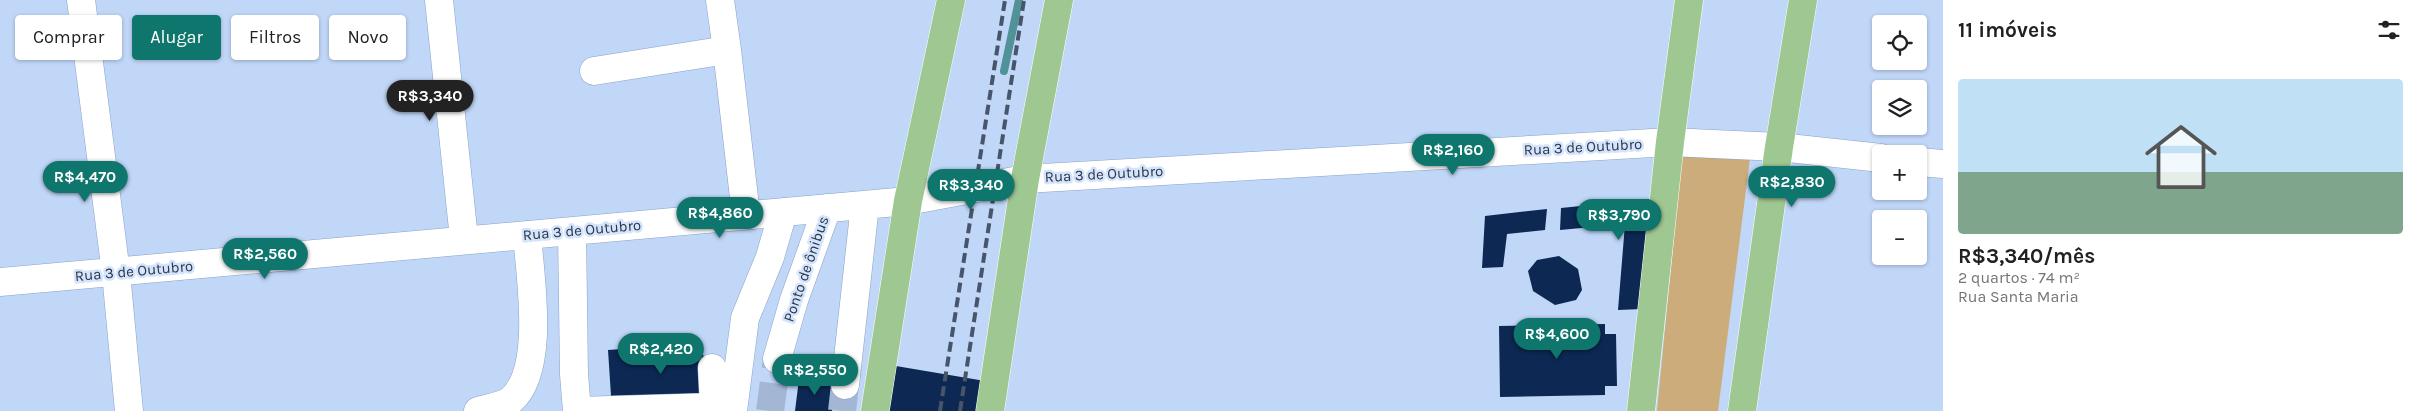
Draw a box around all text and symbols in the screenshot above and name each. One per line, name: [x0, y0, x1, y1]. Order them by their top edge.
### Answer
chip: Comprar: [15, 15, 122, 60]
chip: Alugar: [132, 15, 221, 60]
chip: Filtros: [231, 15, 319, 60]
chip: Novo: [329, 15, 406, 60]
map controls: [1872, 15, 1927, 265]
button: locate: [1872, 15, 1927, 70]
icon: filters: [2375, 16, 2403, 44]
text: 11 imóveis: [1958, 18, 2057, 42]
pin: R$3,340: [384, 80, 476, 122]
button: layers: [1872, 80, 1927, 135]
text: R$3,340: [398, 86, 462, 105]
icon: home: [2136, 112, 2226, 202]
pin: R$2,160: [1407, 134, 1499, 176]
street label: Rua 3 de Outubro: [1523, 135, 1643, 159]
text: R$2,160: [1423, 140, 1483, 159]
button: +: [1872, 145, 1927, 200]
pin: R$4,470: [39, 160, 131, 203]
street label: Rua 3 de Outubro: [1044, 162, 1164, 186]
pin: R$2,830: [1746, 166, 1838, 208]
text: R$4,470: [54, 167, 116, 186]
pin: R$3,340: [925, 168, 1017, 211]
text: R$2,830: [1759, 172, 1825, 191]
text: R$3,340: [939, 175, 1003, 194]
pin: R$4,860: [674, 196, 766, 239]
pin: R$3,790: [1573, 198, 1665, 241]
text: R$4,860: [687, 203, 753, 222]
text: R$3,790: [1587, 205, 1651, 224]
button: −: [1872, 210, 1927, 265]
street label: Ponto de ônibus: [779, 214, 833, 324]
street label: Rua 3 de Outubro: [522, 216, 642, 244]
pin: R$2,560: [219, 238, 311, 280]
text: R$2,560: [233, 244, 297, 263]
text: R$3,340/mês: [1958, 244, 2095, 268]
street label: Rua 3 de Outubro: [74, 257, 194, 285]
text: 2 quartos · 74 m²: [1958, 268, 2080, 287]
text: Rua Santa Maria: [1958, 287, 2079, 306]
pin: R$4,600: [1511, 318, 1603, 360]
text: R$4,600: [1525, 324, 1589, 343]
pin: R$2,420: [615, 332, 707, 375]
text: R$2,420: [629, 339, 693, 358]
pin: R$2,550: [769, 354, 861, 396]
text: R$2,550: [783, 360, 847, 379]

